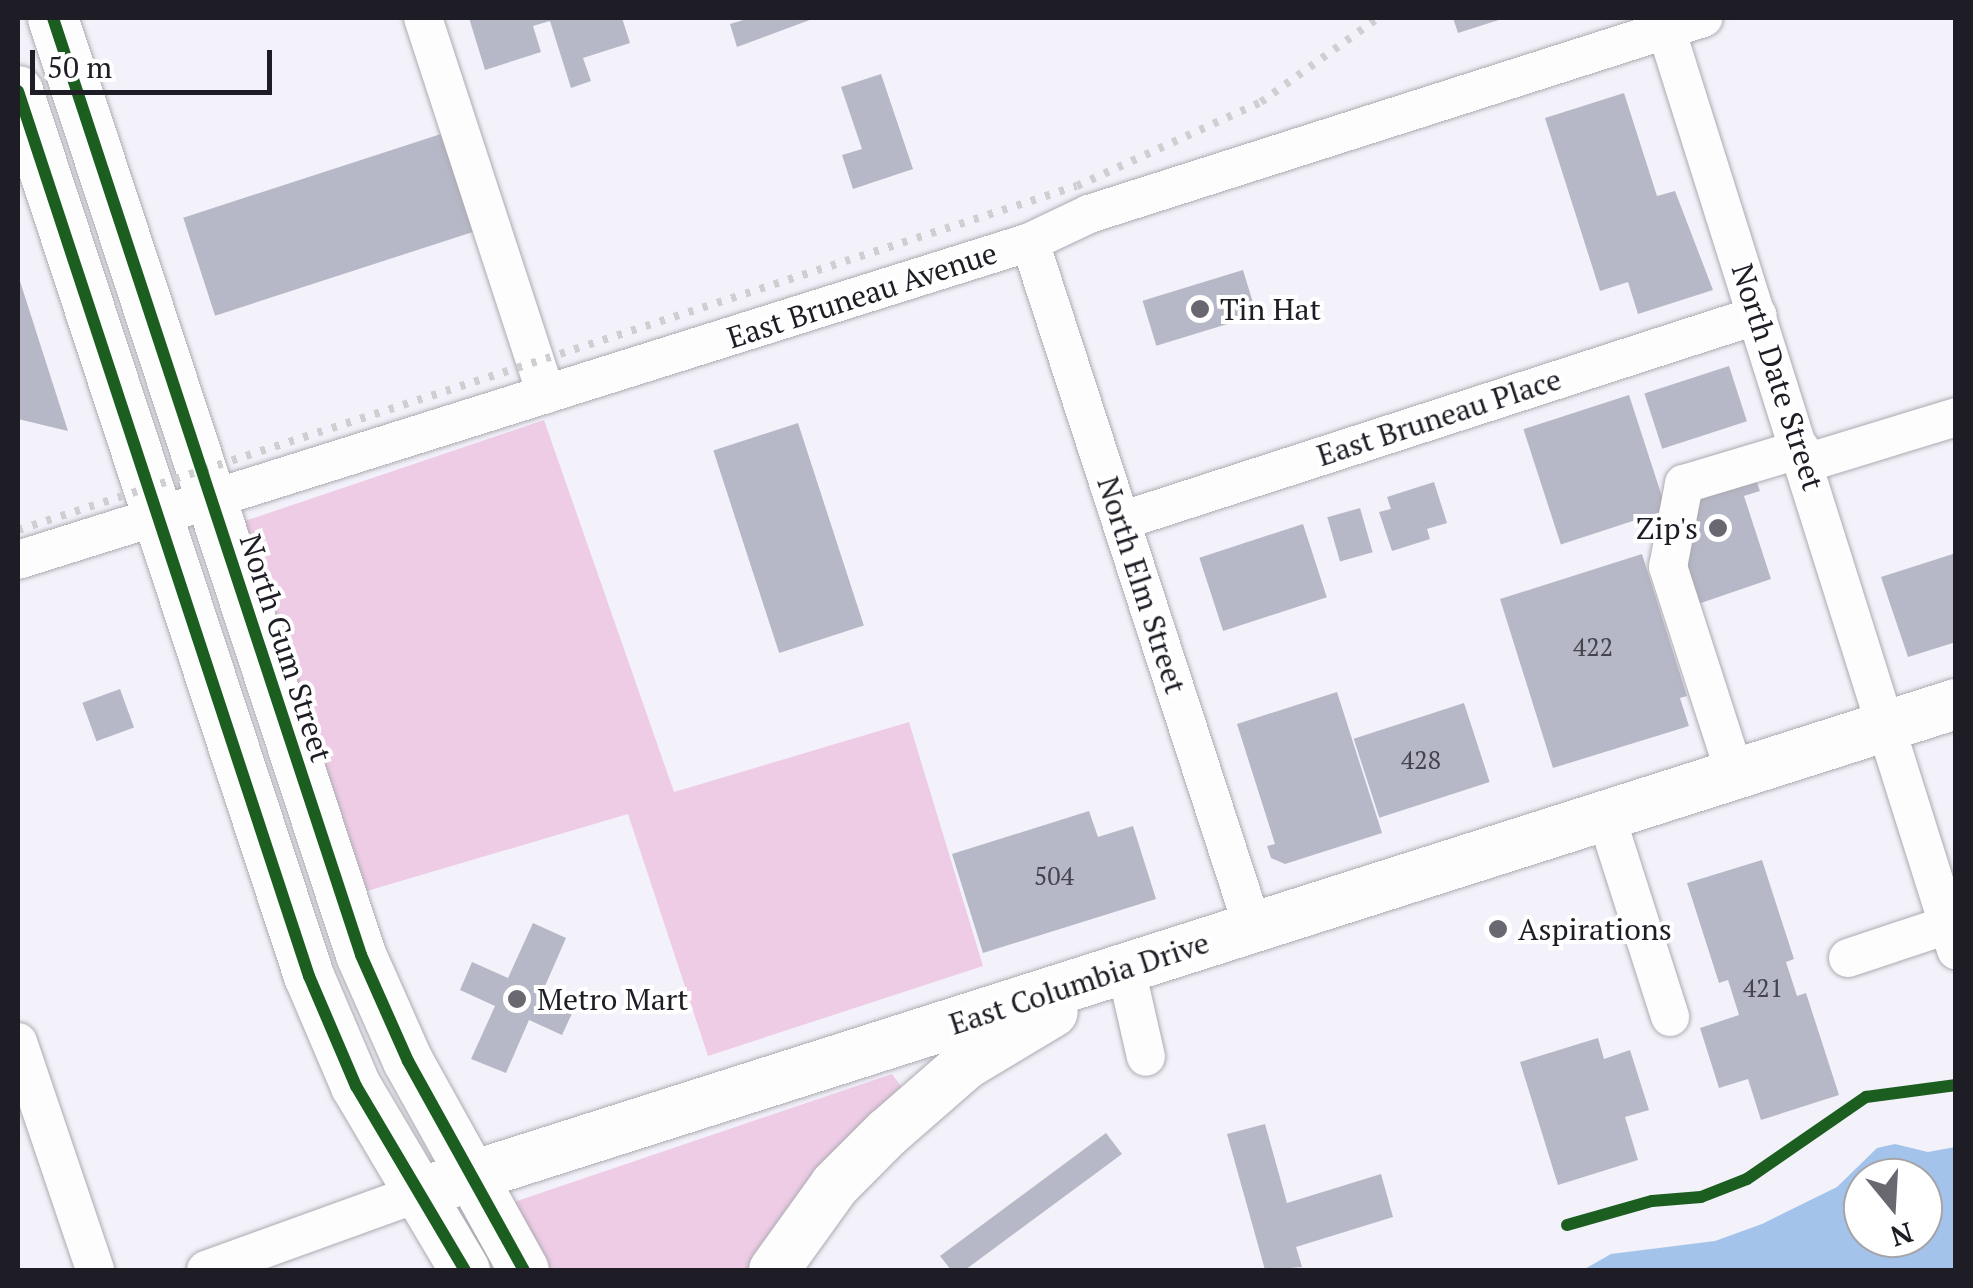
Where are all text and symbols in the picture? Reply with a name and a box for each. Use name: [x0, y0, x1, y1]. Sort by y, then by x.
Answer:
scale bar: [35, 30, 278, 92]
text: 50 m: [47, 47, 112, 87]
street label: East Bruneau Avenue: [722, 234, 1002, 356]
street label: North Date Street: [1724, 259, 1832, 495]
place label: Tin Hat: [1220, 291, 1321, 327]
marker: Tin Hat: [1189, 298, 1211, 320]
street label: East Bruneau Place: [1312, 361, 1566, 473]
street label: North Elm Street: [1090, 472, 1194, 698]
place label: Zip's: [1636, 510, 1698, 546]
marker: Zip's: [1707, 517, 1729, 539]
street label: North Gum Street: [232, 530, 340, 766]
house number: 422: [1573, 632, 1613, 662]
house number: 428: [1401, 745, 1441, 775]
house number: 504: [1034, 861, 1074, 891]
place label: Aspirations: [1518, 911, 1672, 947]
marker: Aspirations: [1487, 918, 1509, 940]
street label: East Columbia Drive: [945, 924, 1213, 1042]
house number: 421: [1743, 973, 1783, 1003]
place label: Metro Mart: [537, 981, 688, 1017]
marker: Metro Mart: [506, 988, 528, 1010]
north arrow: [1843, 1158, 1943, 1258]
text: N: [1886, 1214, 1918, 1256]

